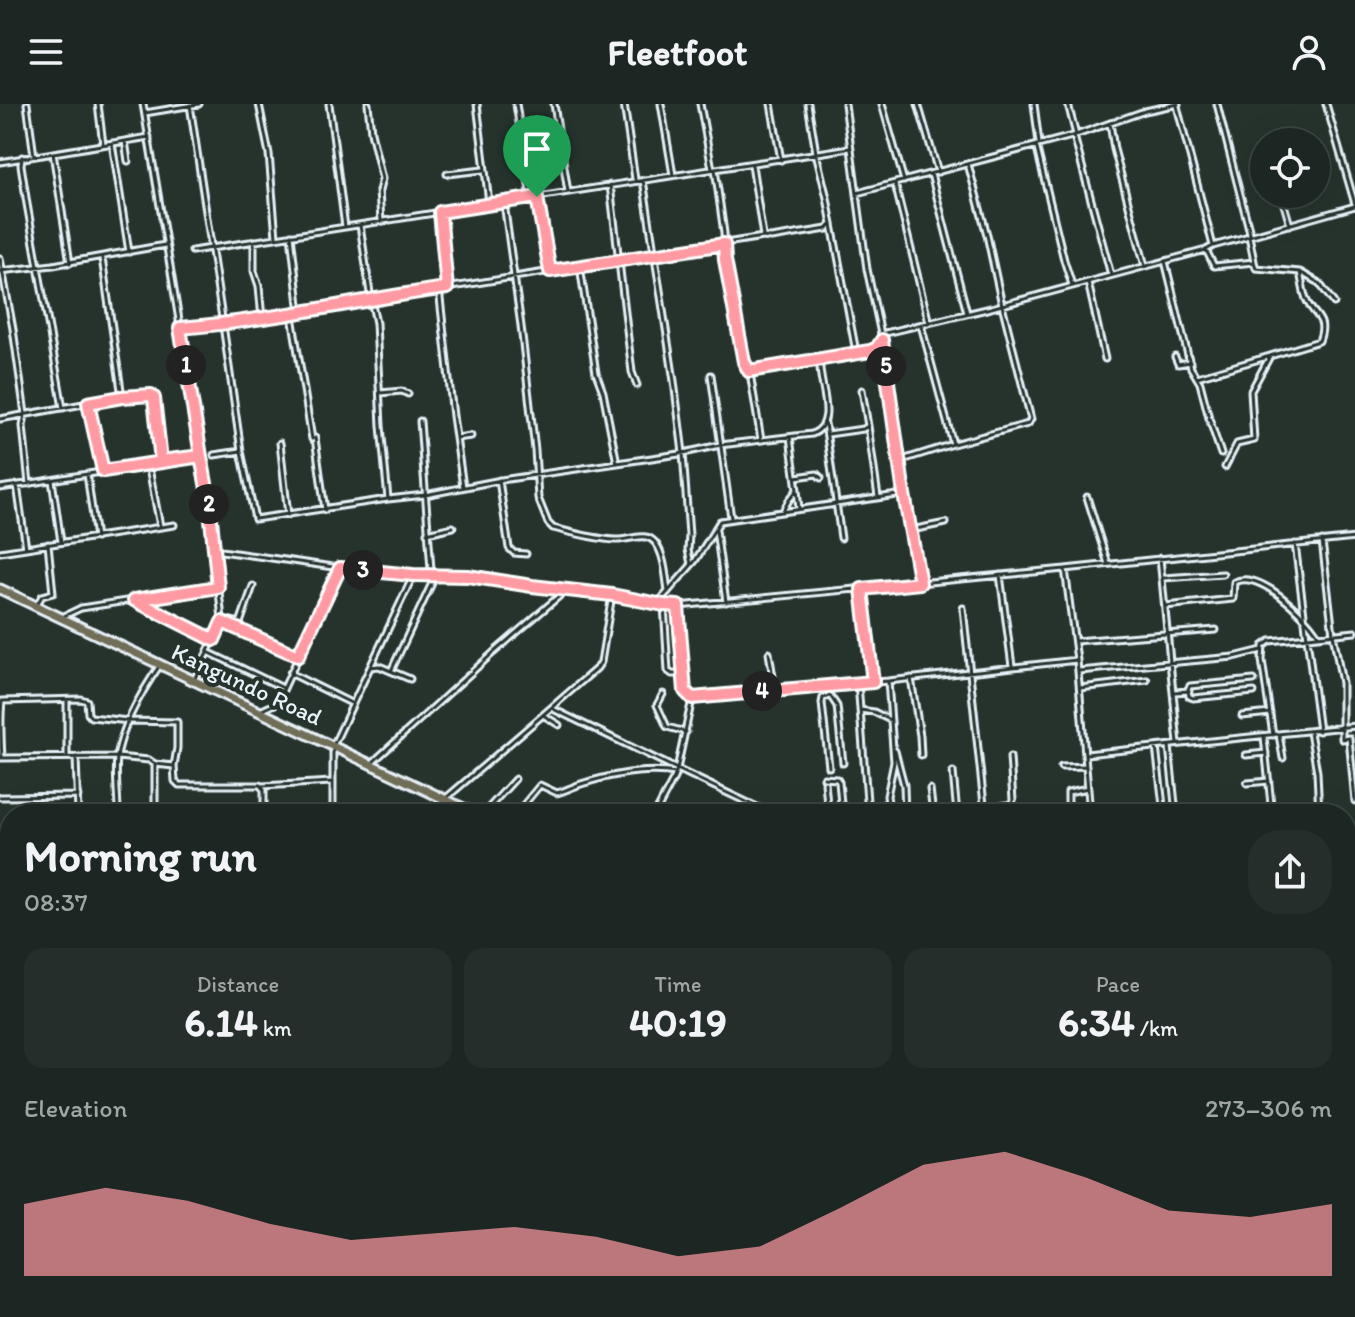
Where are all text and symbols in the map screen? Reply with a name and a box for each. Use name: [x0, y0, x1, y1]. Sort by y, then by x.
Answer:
icon: menu: [24, 30, 68, 74]
icon: person: [1287, 30, 1331, 74]
text: Fleetfoot: [607, 31, 748, 74]
pin: [503, 115, 571, 197]
icon: arrive: [515, 127, 559, 171]
map controls: [1250, 128, 1330, 208]
button: locate: [1250, 128, 1330, 208]
pin: 1: [166, 345, 206, 385]
pin: 5: [866, 346, 906, 386]
text: 1: [181, 351, 191, 378]
text: 5: [880, 352, 892, 379]
pin: 2: [189, 484, 229, 524]
text: 2: [203, 490, 215, 517]
pin: 3: [343, 550, 383, 590]
text: 3: [357, 556, 369, 583]
street label: Kangundo Road: [167, 637, 327, 732]
pin: 4: [742, 671, 782, 711]
text: 4: [755, 677, 769, 704]
text: Morning run: [24, 829, 257, 882]
button: share: [1248, 830, 1332, 914]
text: 08:37: [24, 886, 88, 918]
text: Distance: [197, 971, 279, 998]
text: Time: [655, 971, 701, 998]
text: Pace: [1096, 971, 1140, 998]
text: 6.14: [184, 998, 258, 1046]
text: 40:19: [629, 998, 727, 1046]
text: 6:34: [1058, 998, 1135, 1046]
text: km: [258, 1015, 292, 1042]
text: /km: [1135, 1015, 1178, 1042]
text: Elevation: [24, 1092, 127, 1124]
text: 273–306 m: [1205, 1092, 1332, 1124]

